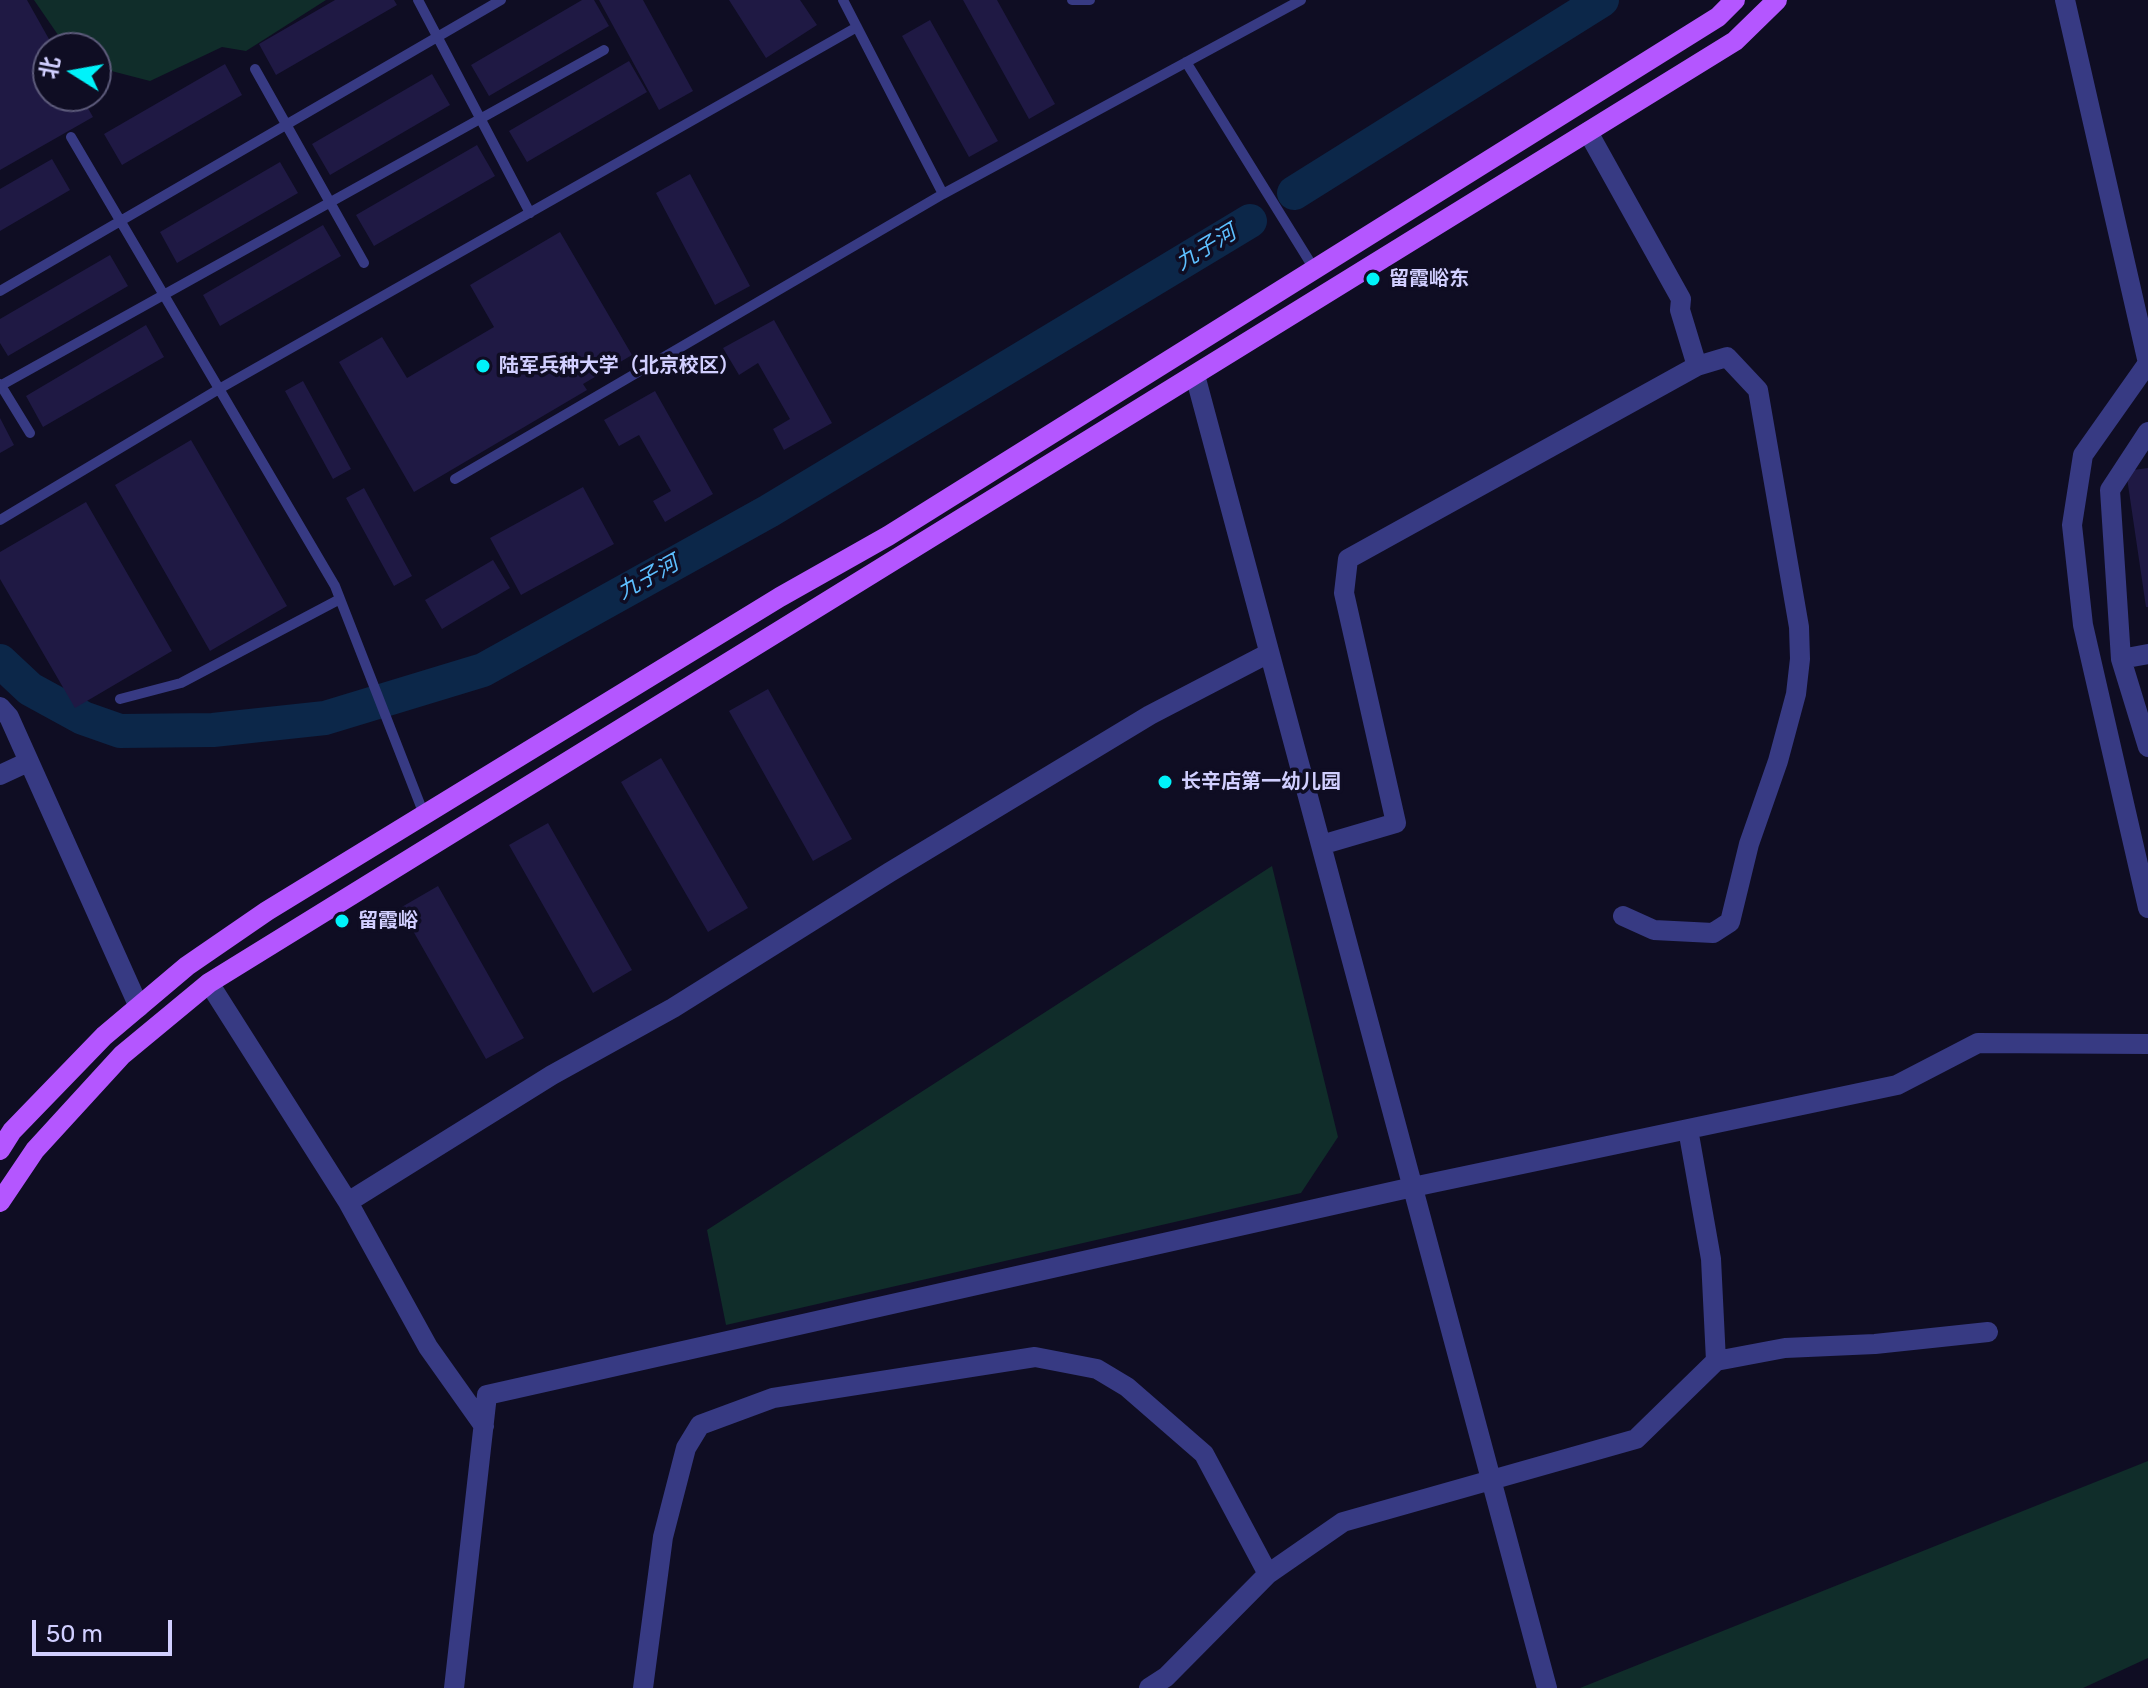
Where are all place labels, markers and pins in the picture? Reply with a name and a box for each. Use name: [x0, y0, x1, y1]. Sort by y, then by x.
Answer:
place label: 留霞峪东: [1389, 267, 1469, 291]
marker: 留霞峪东: [1364, 270, 1382, 288]
place label: 陆军兵种大学（北京校区）: [499, 354, 739, 378]
marker: 陆军兵种大学（北京校区）: [474, 357, 492, 375]
place label: 长辛店第一幼儿园: [1181, 770, 1341, 794]
marker: 长辛店第一幼儿园: [1156, 773, 1174, 791]
place label: 留霞峪: [358, 909, 418, 933]
marker: 留霞峪: [333, 912, 351, 930]

